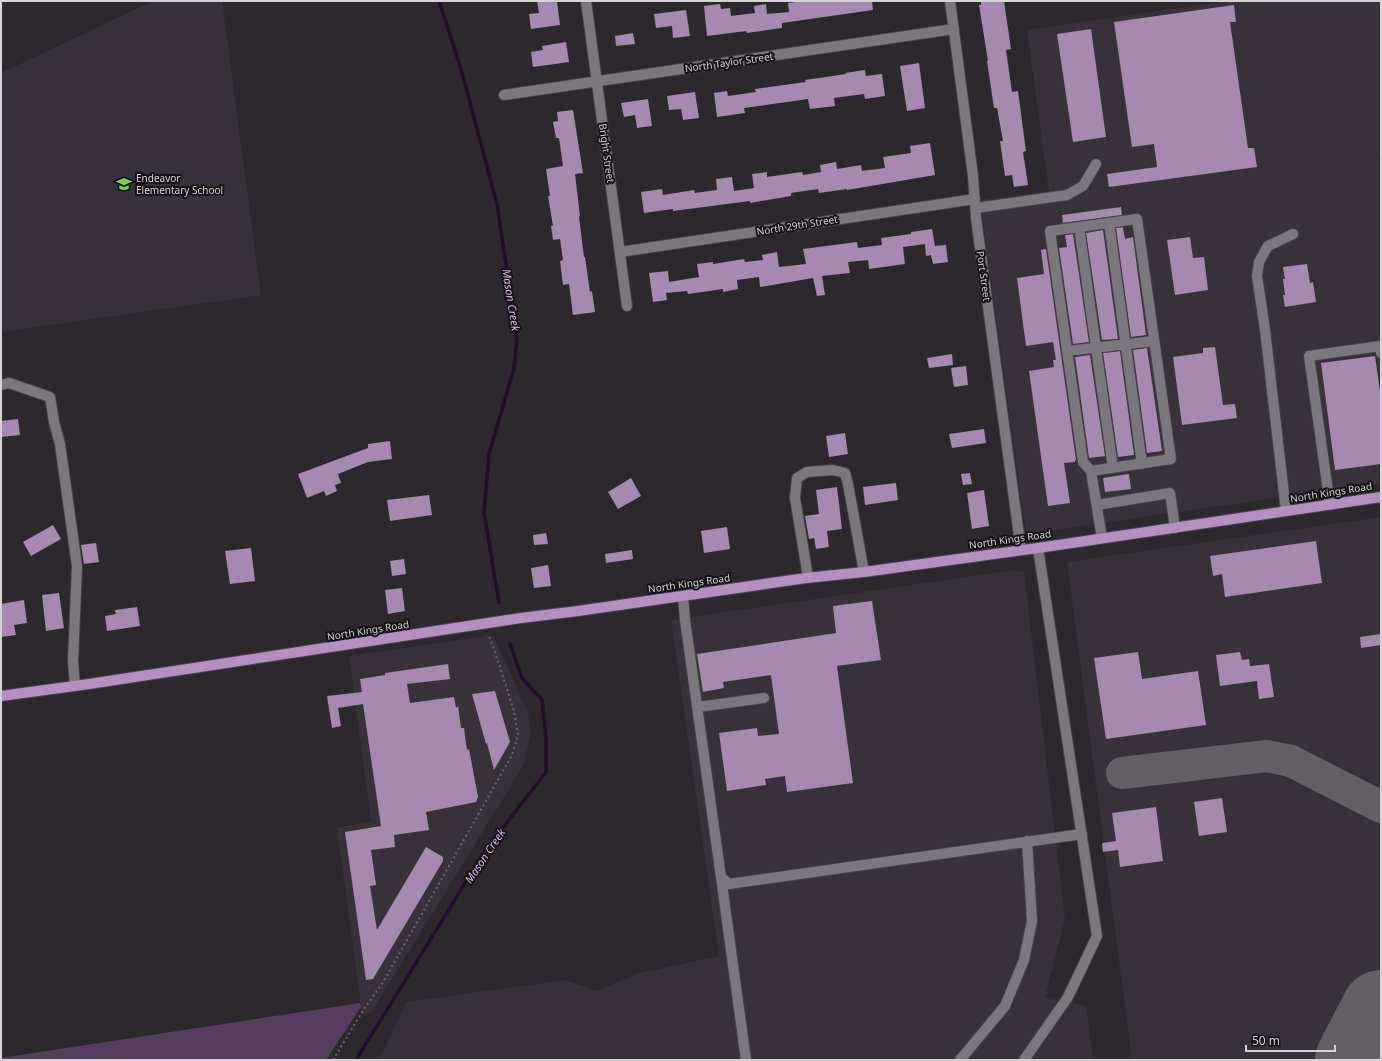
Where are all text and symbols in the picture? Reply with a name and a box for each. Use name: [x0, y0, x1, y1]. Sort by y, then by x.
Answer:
street label: North Taylor Street: [684, 49, 774, 75]
street label: Bright Street: [596, 122, 618, 184]
place label: Endeavor Elementary School: [136, 171, 223, 197]
school or university icon: Endeavor Elementary School: [115, 175, 133, 193]
street label: North 29th Street: [755, 212, 839, 238]
street label: Port Street: [974, 250, 994, 302]
water label: Mason Creek: [499, 268, 524, 333]
street label: North Kings Road: [1289, 479, 1373, 505]
street label: North Kings Road: [968, 526, 1052, 552]
street label: North Kings Road: [647, 570, 731, 596]
street label: North Kings Road: [326, 617, 410, 643]
water label: Mason Creek: [461, 825, 509, 886]
scale bar: [1246, 1027, 1335, 1053]
text: 50 m: [1252, 1032, 1280, 1049]

